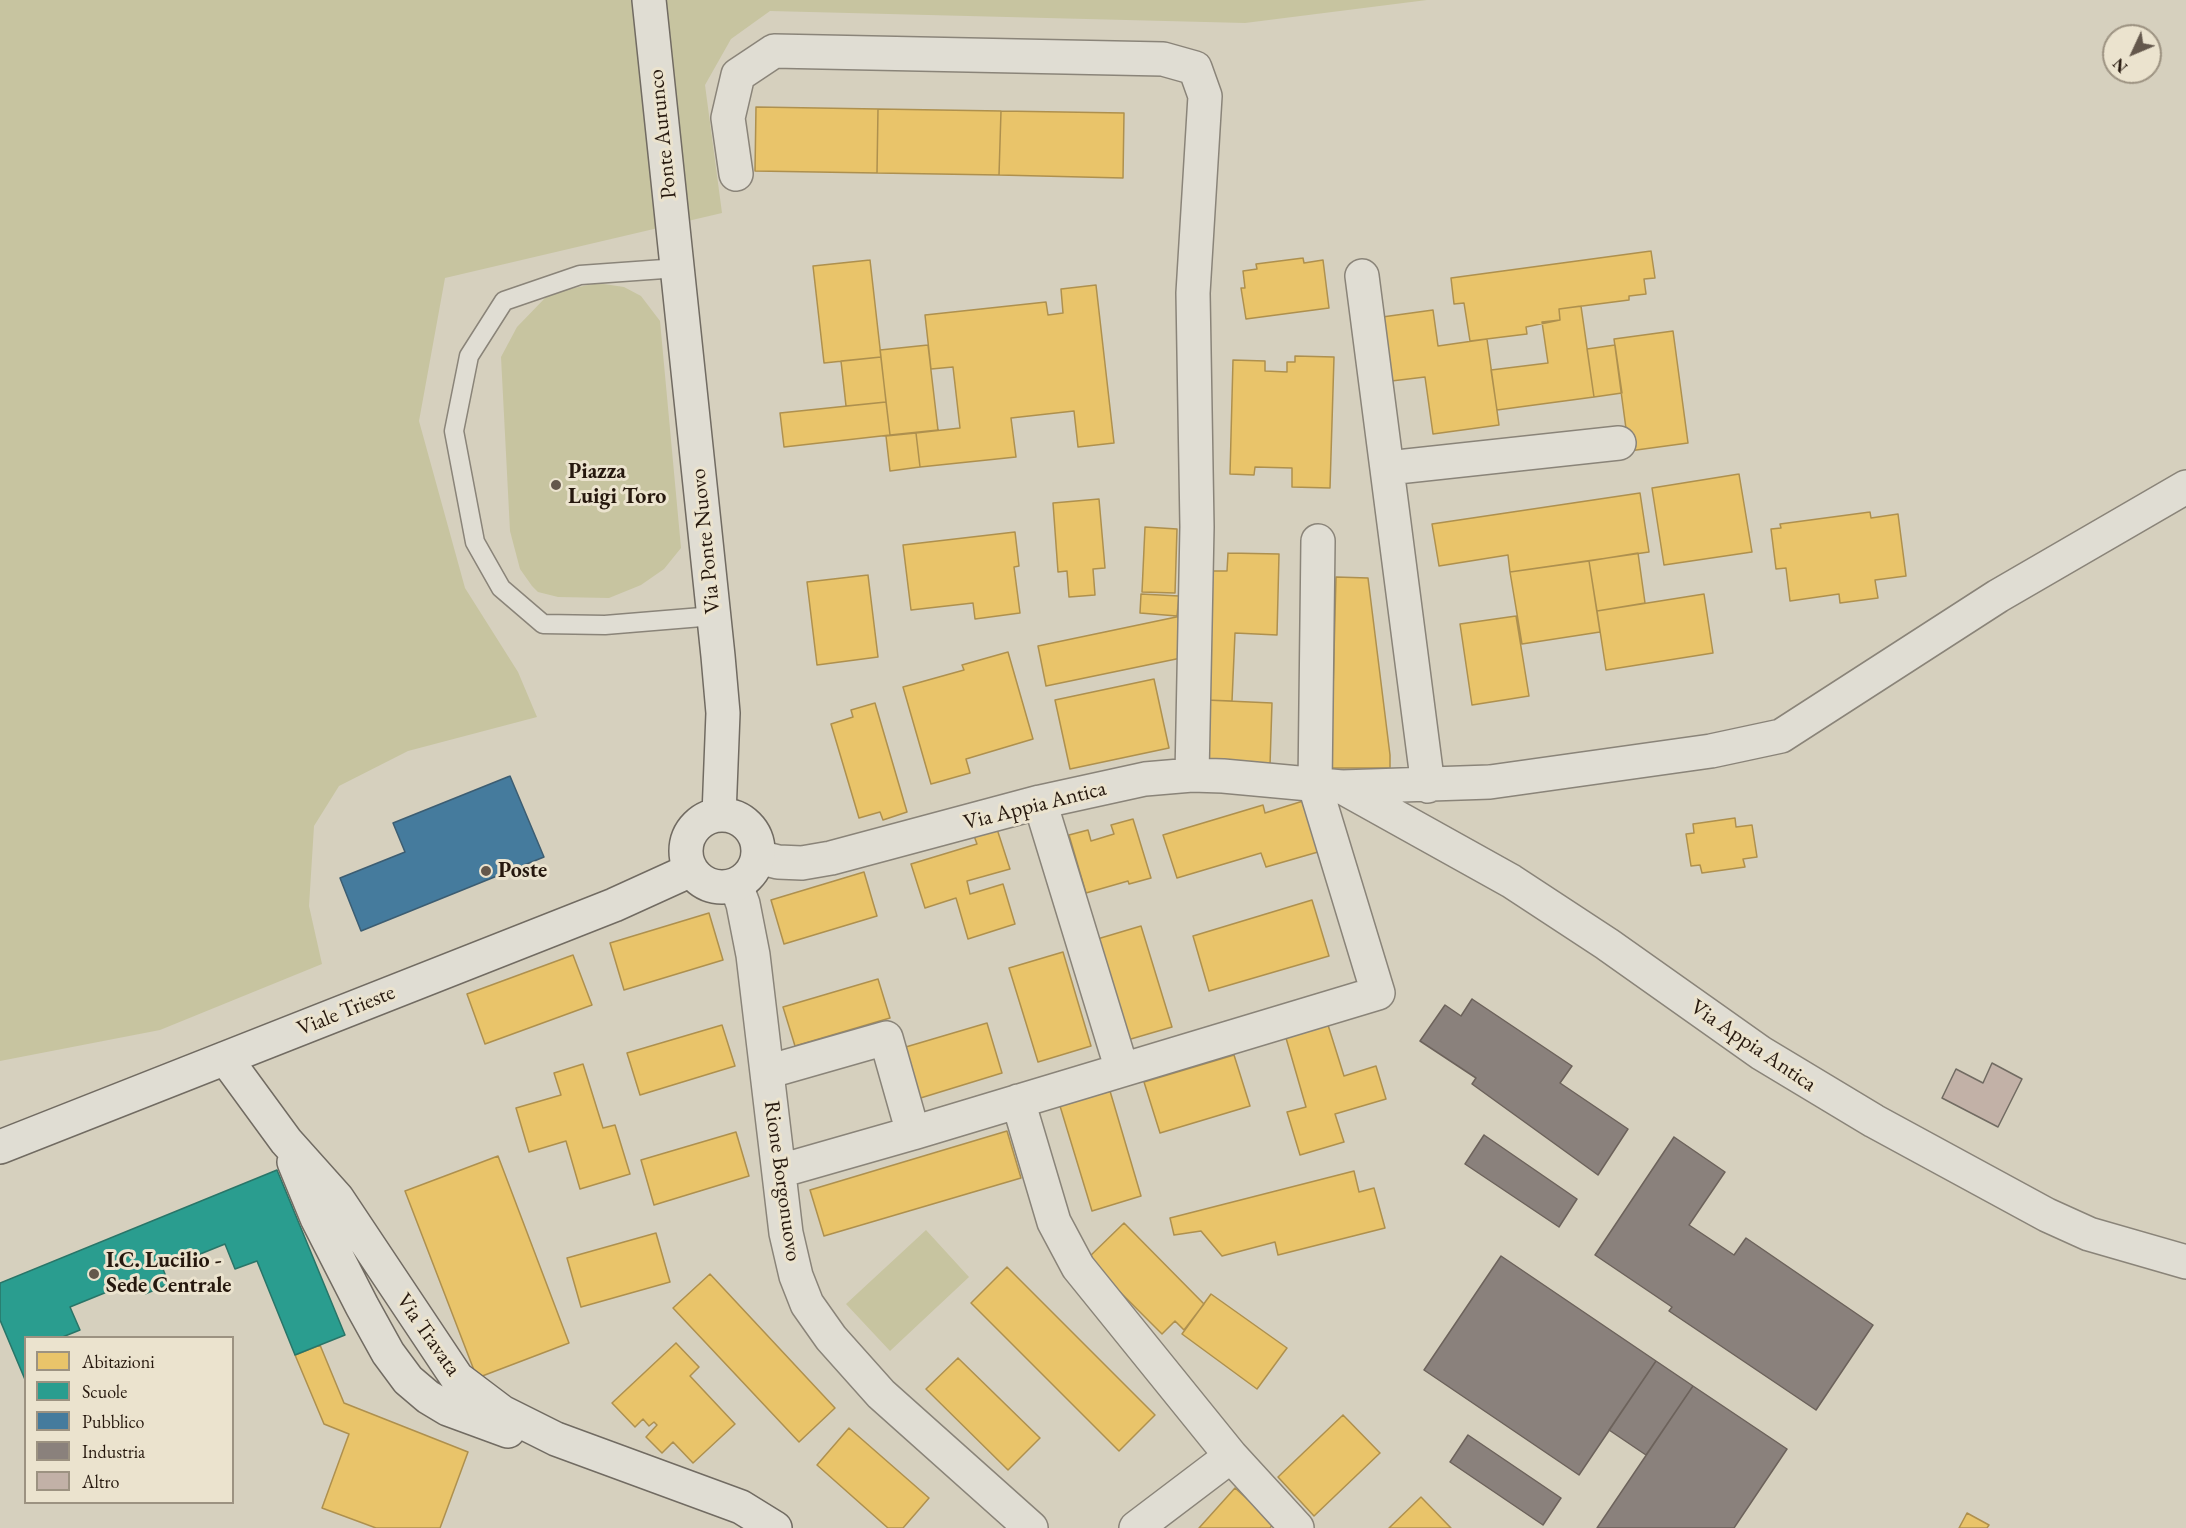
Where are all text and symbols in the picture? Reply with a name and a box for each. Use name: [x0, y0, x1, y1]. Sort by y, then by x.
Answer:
north arrow: [2102, 24, 2162, 84]
text: N: [2108, 54, 2132, 77]
street label: Ponte Aurunco: [643, 68, 683, 200]
place label: Piazza Luigi Toro: [568, 459, 666, 511]
street label: Via Ponte Nuovo: [685, 467, 727, 615]
marker: Piazza Luigi Toro: [549, 478, 563, 492]
street label: Via Appia Antica: [961, 776, 1109, 836]
place label: Poste: [498, 858, 547, 884]
marker: Poste: [479, 864, 493, 878]
street label: Viale Trieste: [293, 979, 399, 1043]
street label: Via Appia Antica: [1685, 994, 1821, 1098]
street label: Rione Borgonuovo: [758, 1099, 806, 1263]
place label: I.C. Lucilio - Sede Centrale: [106, 1248, 231, 1300]
marker: I.C. Lucilio - Sede Centrale: [87, 1267, 101, 1281]
street label: Via Travata: [390, 1289, 466, 1381]
legend: [24, 1336, 234, 1504]
text: Abitazioni: [82, 1350, 155, 1373]
text: Scuole: [82, 1380, 127, 1403]
text: Pubblico: [82, 1410, 144, 1433]
text: Industria: [82, 1440, 145, 1463]
text: Altro: [82, 1470, 119, 1493]

